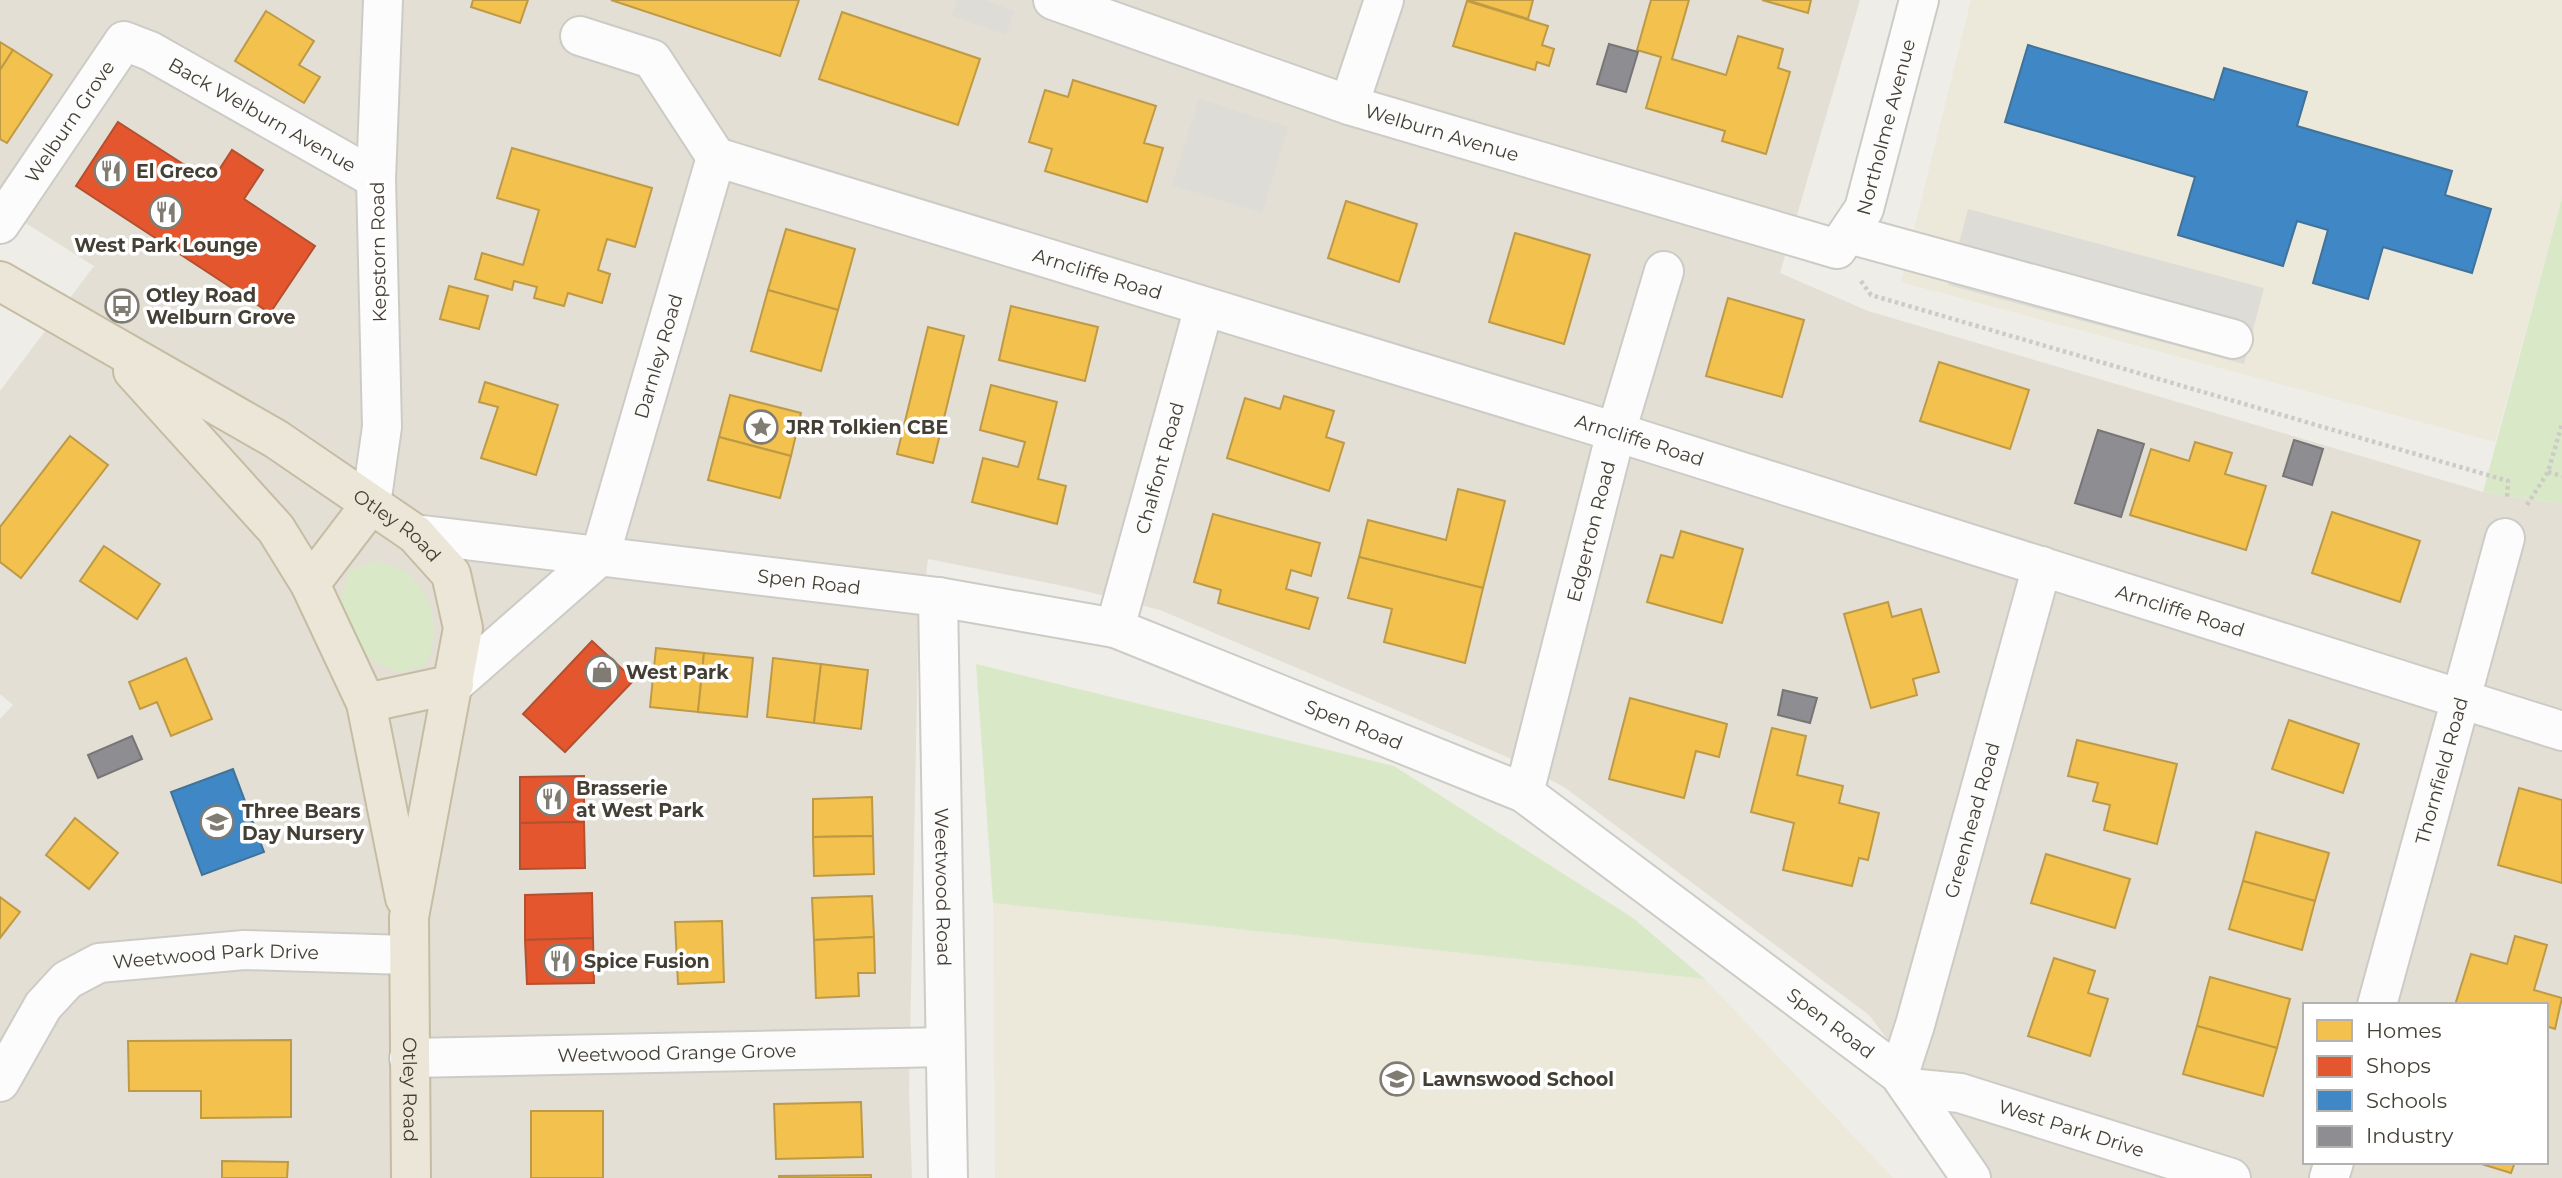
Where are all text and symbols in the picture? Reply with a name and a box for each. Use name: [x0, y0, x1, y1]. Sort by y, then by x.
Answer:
street label: Northolme Avenue: [1852, 36, 1920, 218]
street label: Back Welburn Avenue: [164, 53, 360, 177]
street label: Welburn Grove: [20, 56, 120, 187]
street label: Welburn Avenue: [1362, 99, 1522, 167]
restaurant icon: El Greco: [92, 152, 130, 190]
place label: El Greco: [136, 160, 218, 183]
street label: Kepstorn Road: [366, 181, 391, 323]
restaurant icon: West Park Lounge: [147, 193, 185, 231]
place label: West Park Lounge: [74, 234, 258, 257]
street label: Arncliffe Road: [1030, 244, 1165, 305]
place label: Otley Road Welburn Grove: [146, 284, 295, 329]
bus stop icon: Otley Road Welburn Grove: [103, 287, 141, 325]
street label: Darnley Road: [630, 291, 688, 421]
street label: Chalfont Road: [1131, 399, 1189, 537]
place icon: JRR Tolkien CBE: [742, 408, 780, 446]
street label: Arncliffe Road: [1572, 409, 1707, 471]
place label: JRR Tolkien CBE: [785, 416, 948, 439]
street label: Edgerton Road: [1562, 459, 1620, 604]
street label: Otley Road: [349, 484, 445, 567]
street label: Spen Road: [756, 564, 862, 600]
street label: Arncliffe Road: [2113, 580, 2247, 642]
shop icon: West Park: [583, 653, 621, 691]
place label: West Park: [626, 661, 729, 684]
street label: Spen Road: [1301, 695, 1406, 755]
street label: Thornfield Road: [2411, 695, 2473, 847]
street label: Greenhead Road: [1940, 740, 2005, 901]
place label: Brasserie at West Park: [576, 777, 705, 822]
restaurant icon: Brasserie at West Park: [533, 780, 571, 818]
place label: Three Bears Day Nursery: [242, 800, 365, 845]
school or university icon: Three Bears Day Nursery: [198, 803, 236, 841]
street label: Weetwood Road: [930, 808, 955, 966]
street label: Weetwood Park Drive: [112, 939, 319, 974]
restaurant icon: Spice Fusion: [541, 942, 579, 980]
place label: Spice Fusion: [584, 950, 710, 973]
street label: Spen Road: [1782, 983, 1879, 1064]
legend: [2303, 1003, 2548, 1164]
text: Homes: [2366, 1018, 2441, 1043]
street label: Otley Road: [398, 1037, 422, 1142]
street label: Weetwood Grange Grove: [557, 1039, 797, 1067]
text: Shops: [2366, 1053, 2431, 1078]
school or university icon: Lawnswood School: [1378, 1060, 1416, 1098]
place label: Lawnswood School: [1422, 1068, 1614, 1091]
text: Schools: [2366, 1088, 2447, 1113]
street label: West Park Drive: [1995, 1095, 2147, 1162]
text: Industry: [2366, 1123, 2454, 1148]

